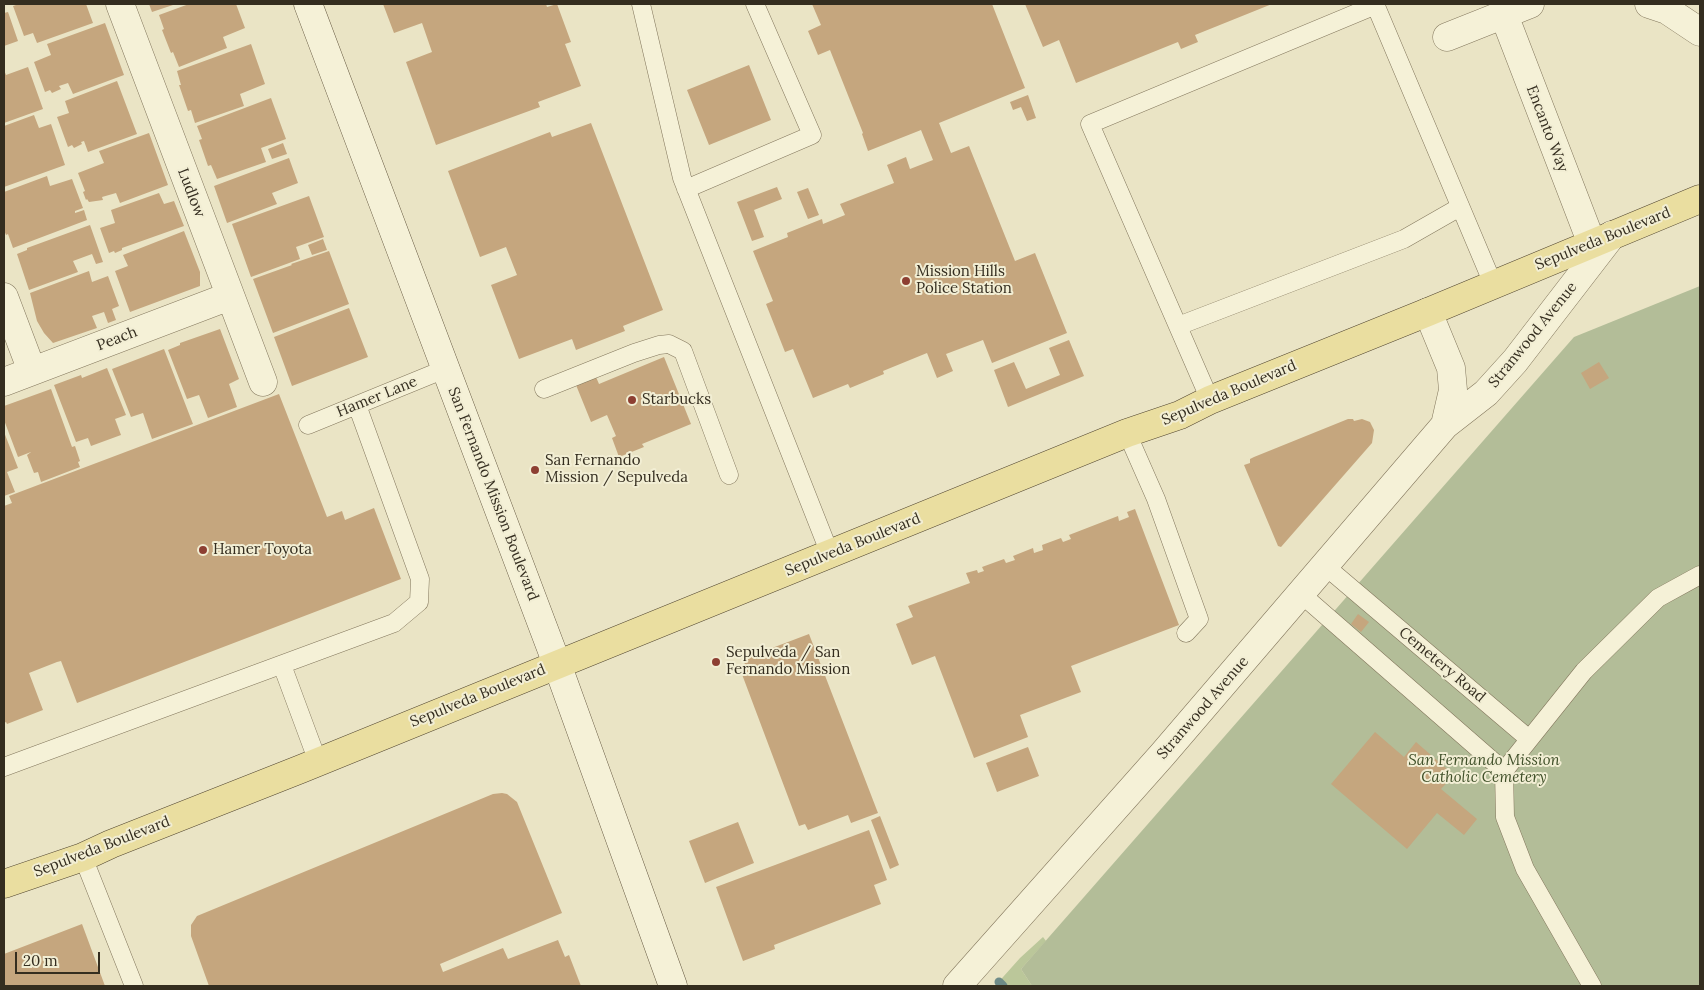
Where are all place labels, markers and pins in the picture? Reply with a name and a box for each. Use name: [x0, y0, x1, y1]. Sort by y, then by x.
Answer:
place label: Mission Hills Police Station: [916, 263, 1012, 298]
marker: Mission Hills Police Station: [900, 275, 912, 287]
place label: Starbucks: [642, 391, 711, 409]
marker: Starbucks: [626, 394, 638, 406]
place label: San Fernando Mission / Sepulveda: [545, 452, 688, 487]
marker: San Fernando Mission / Sepulveda: [529, 464, 541, 476]
place label: Hamer Toyota: [213, 541, 312, 559]
marker: Hamer Toyota: [197, 544, 209, 556]
place label: Sepulveda / San Fernando Mission: [726, 644, 850, 679]
marker: Sepulveda / San Fernando Mission: [710, 656, 722, 668]

